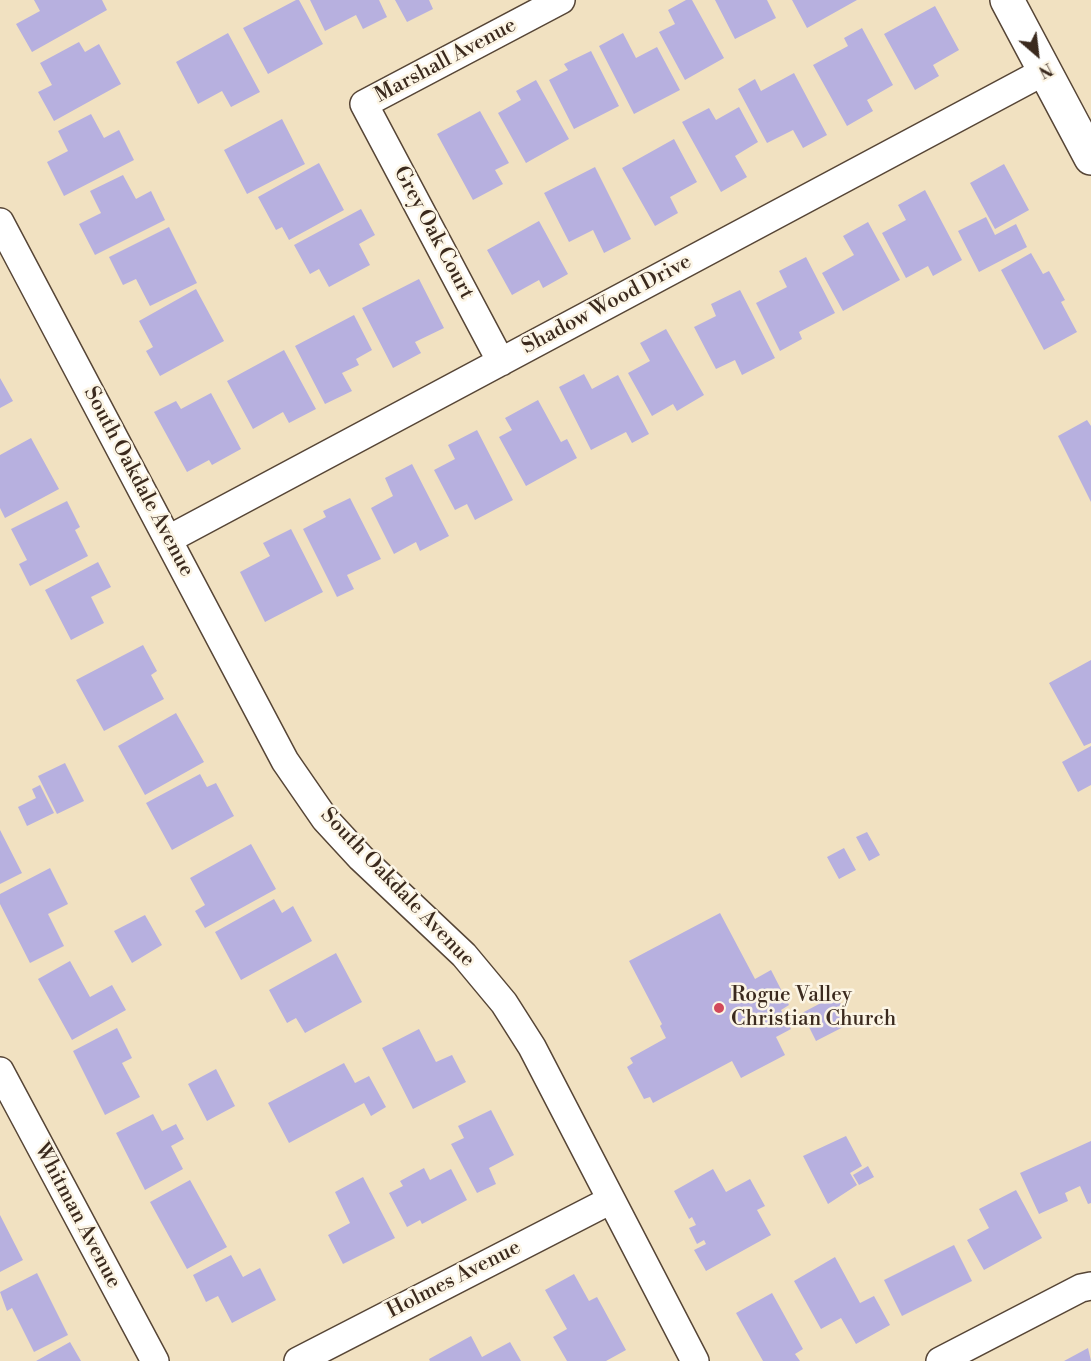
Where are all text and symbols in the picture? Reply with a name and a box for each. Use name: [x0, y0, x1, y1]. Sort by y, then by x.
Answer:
street label: Marshall Avenue: [371, 13, 521, 109]
north arrow: [1007, 24, 1067, 84]
text: N: [1035, 58, 1056, 82]
street label: Grey Oak Court: [387, 162, 479, 304]
street label: Shadow Wood Drive: [518, 250, 696, 360]
street label: South Oakdale Avenue: [77, 383, 199, 581]
street label: South Oakdale Avenue: [315, 803, 479, 973]
place label: Rogue Valley Christian Church: [731, 983, 896, 1033]
marker: Rogue Valley Christian Church: [712, 1001, 726, 1015]
street label: Whitman Avenue: [28, 1139, 126, 1293]
street label: Holmes Avenue: [383, 1236, 525, 1324]

